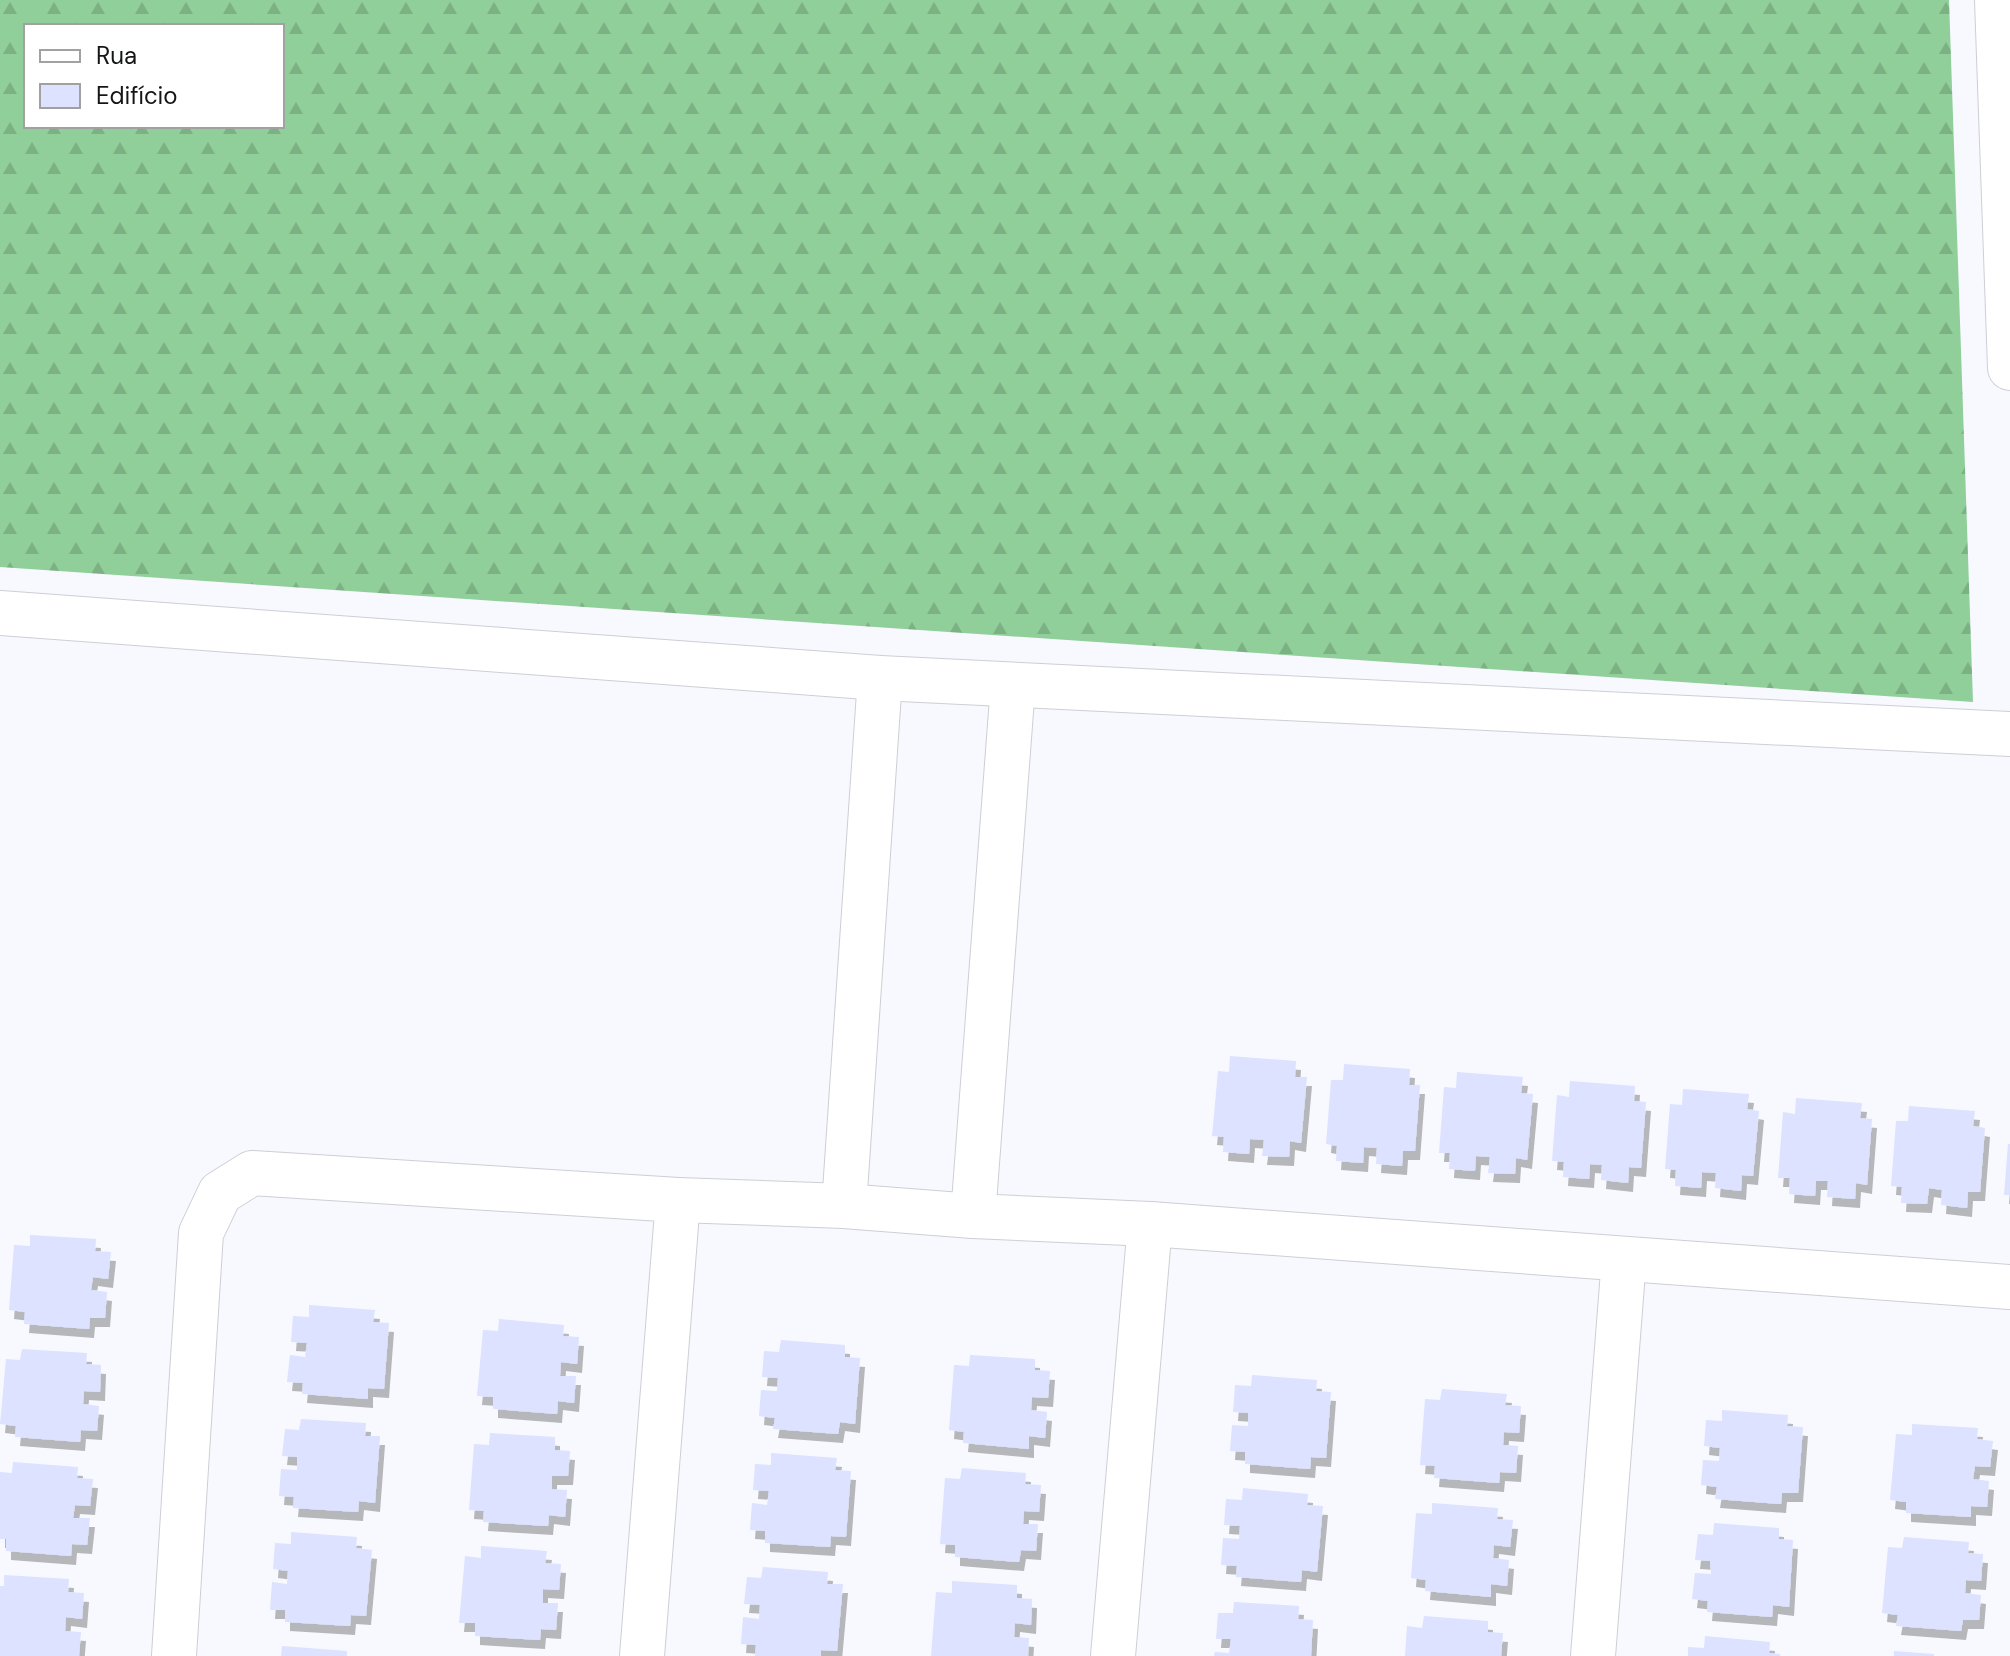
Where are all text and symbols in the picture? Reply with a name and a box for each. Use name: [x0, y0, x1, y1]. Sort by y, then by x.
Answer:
legend: [24, 24, 284, 128]
text: Rua: [96, 40, 137, 71]
text: Edifício: [96, 80, 178, 111]

